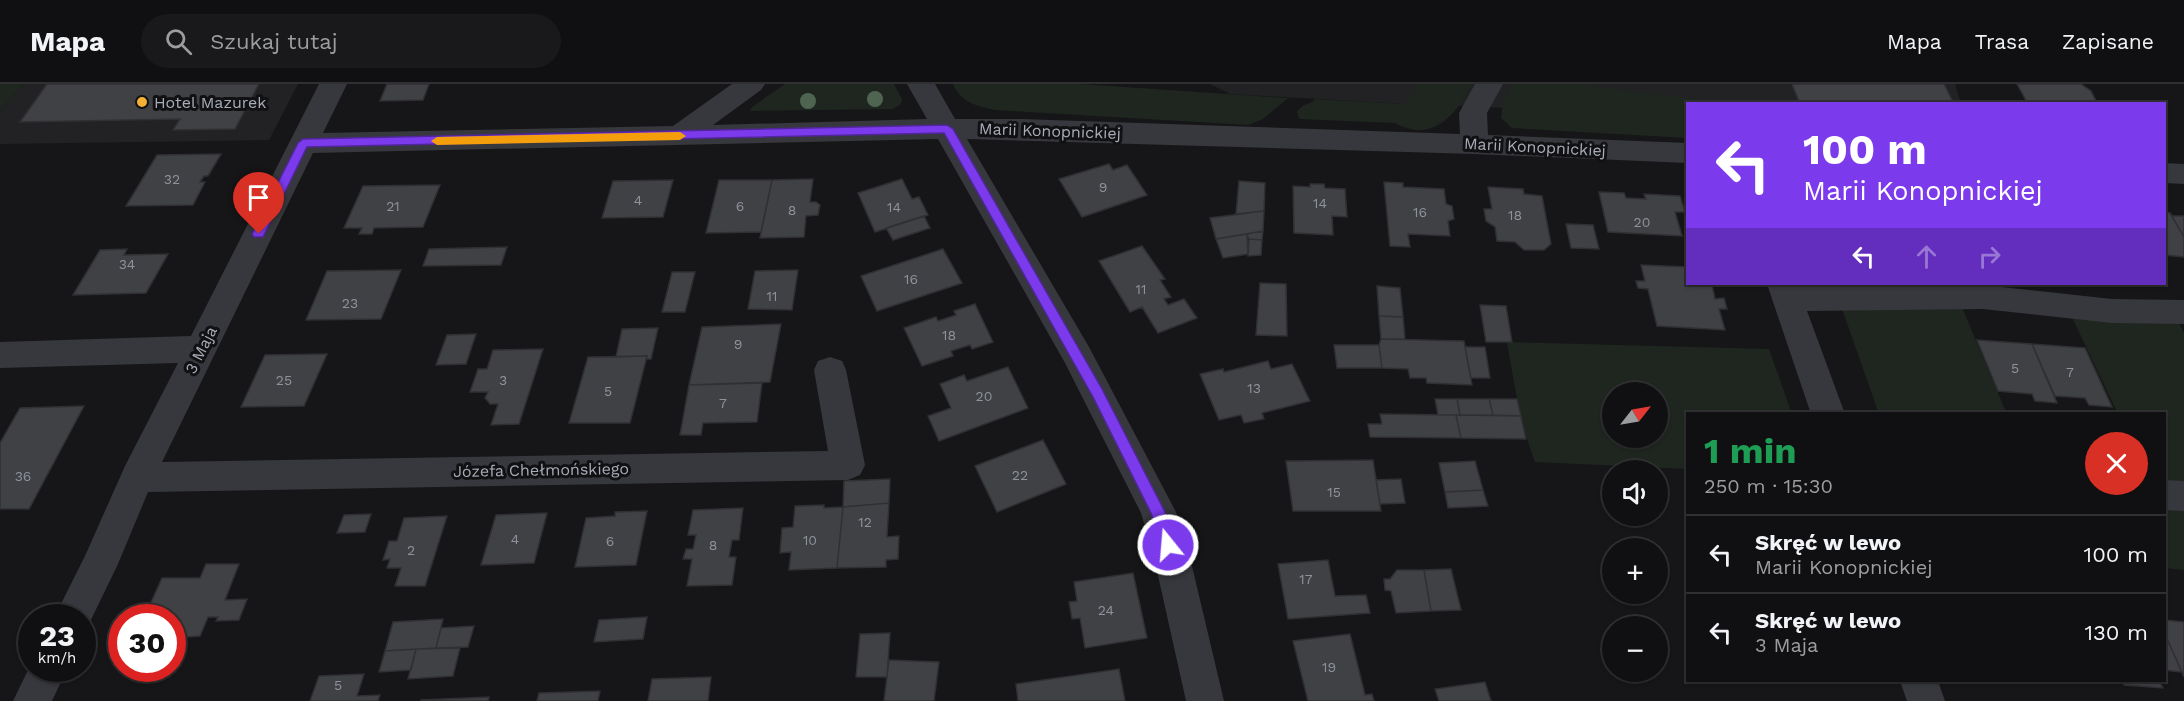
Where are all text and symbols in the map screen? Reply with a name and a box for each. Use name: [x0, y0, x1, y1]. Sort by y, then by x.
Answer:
search box: [141, 14, 561, 68]
text: Mapa: [30, 25, 105, 58]
icon: search: [162, 25, 195, 58]
text: Szukaj tutaj: [210, 29, 338, 54]
text: Mapa: [1887, 29, 1942, 54]
text: Trasa: [1975, 29, 2029, 54]
text: Zapisane: [2062, 29, 2154, 54]
place label: Hotel Mazurek: [154, 93, 266, 112]
marker: Hotel Mazurek: [135, 95, 149, 109]
street label: Marii Konopnickiej: [979, 119, 1121, 143]
text: 100 m: [1803, 125, 1927, 174]
icon: left: [1704, 126, 1782, 204]
street label: Marii Konopnickiej: [1464, 134, 1606, 160]
house number: 32: [164, 171, 180, 187]
pin: [233, 172, 284, 234]
text: Marii Konopnickiej: [1803, 175, 2043, 207]
house number: 9: [1099, 179, 1107, 195]
icon: arrive: [242, 181, 275, 214]
house number: 4: [634, 192, 642, 208]
house number: 14: [1313, 195, 1327, 211]
house number: 21: [386, 198, 400, 214]
house number: 6: [736, 198, 744, 214]
house number: 14: [887, 199, 901, 215]
house number: 8: [788, 202, 796, 218]
house number: 16: [1413, 204, 1427, 220]
house number: 18: [1508, 207, 1522, 223]
house number: 20: [1634, 214, 1650, 230]
icon: left: [1847, 240, 1880, 273]
icon: ahead: [1910, 240, 1943, 273]
icon: right: [1973, 240, 2006, 273]
house number: 34: [119, 256, 135, 272]
house number: 16: [904, 271, 918, 287]
house number: 11: [1136, 281, 1146, 297]
house number: 11: [767, 288, 777, 304]
house number: 23: [342, 295, 358, 311]
street label: 3 Maja: [181, 323, 221, 377]
house number: 18: [942, 327, 956, 343]
house number: 9: [734, 336, 742, 352]
house number: 5: [2011, 360, 2019, 376]
house number: 7: [2066, 364, 2074, 380]
house number: 25: [276, 372, 292, 388]
house number: 3: [499, 372, 507, 388]
house number: 13: [1247, 380, 1261, 396]
north arrow: [1602, 382, 1668, 448]
map controls: [1602, 382, 1668, 682]
house number: 5: [604, 383, 612, 399]
house number: 20: [976, 388, 992, 404]
house number: 7: [719, 395, 727, 411]
text: 1 min: [1704, 430, 1796, 472]
button: close: [2085, 432, 2148, 495]
street label: Józefa Chełmońskiego: [453, 459, 629, 481]
button: sound: [1602, 460, 1668, 526]
house number: 22: [1012, 467, 1028, 483]
house number: 36: [15, 468, 31, 484]
text: 250 m · 15:30: [1704, 474, 1833, 498]
house number: 15: [1327, 484, 1341, 500]
position arrow: [1136, 513, 1200, 577]
house number: 12: [858, 514, 872, 530]
text: Skręć w lewo: [1755, 530, 1901, 555]
house number: 4: [511, 531, 519, 547]
house number: 10: [803, 532, 817, 548]
house number: 6: [606, 533, 614, 549]
house number: 8: [709, 537, 717, 553]
button: +: [1602, 538, 1668, 604]
icon: left: [1704, 538, 1737, 571]
house number: 2: [407, 542, 415, 558]
text: 100 m: [2084, 542, 2148, 567]
text: Marii Konopnickiej: [1755, 555, 1933, 579]
house number: 17: [1299, 571, 1313, 587]
house number: 24: [1098, 602, 1114, 618]
speed limit sign: 30: [108, 604, 186, 682]
text: Skręć w lewo: [1755, 608, 1901, 633]
button: −: [1602, 616, 1668, 682]
icon: left: [1704, 616, 1737, 649]
text: 23: [39, 618, 75, 653]
text: 130 m: [2084, 620, 2148, 645]
text: 3 Maja: [1755, 633, 1818, 657]
text: km/h: [38, 649, 76, 667]
house number: 19: [1322, 659, 1336, 675]
house number: 5: [334, 677, 342, 693]

